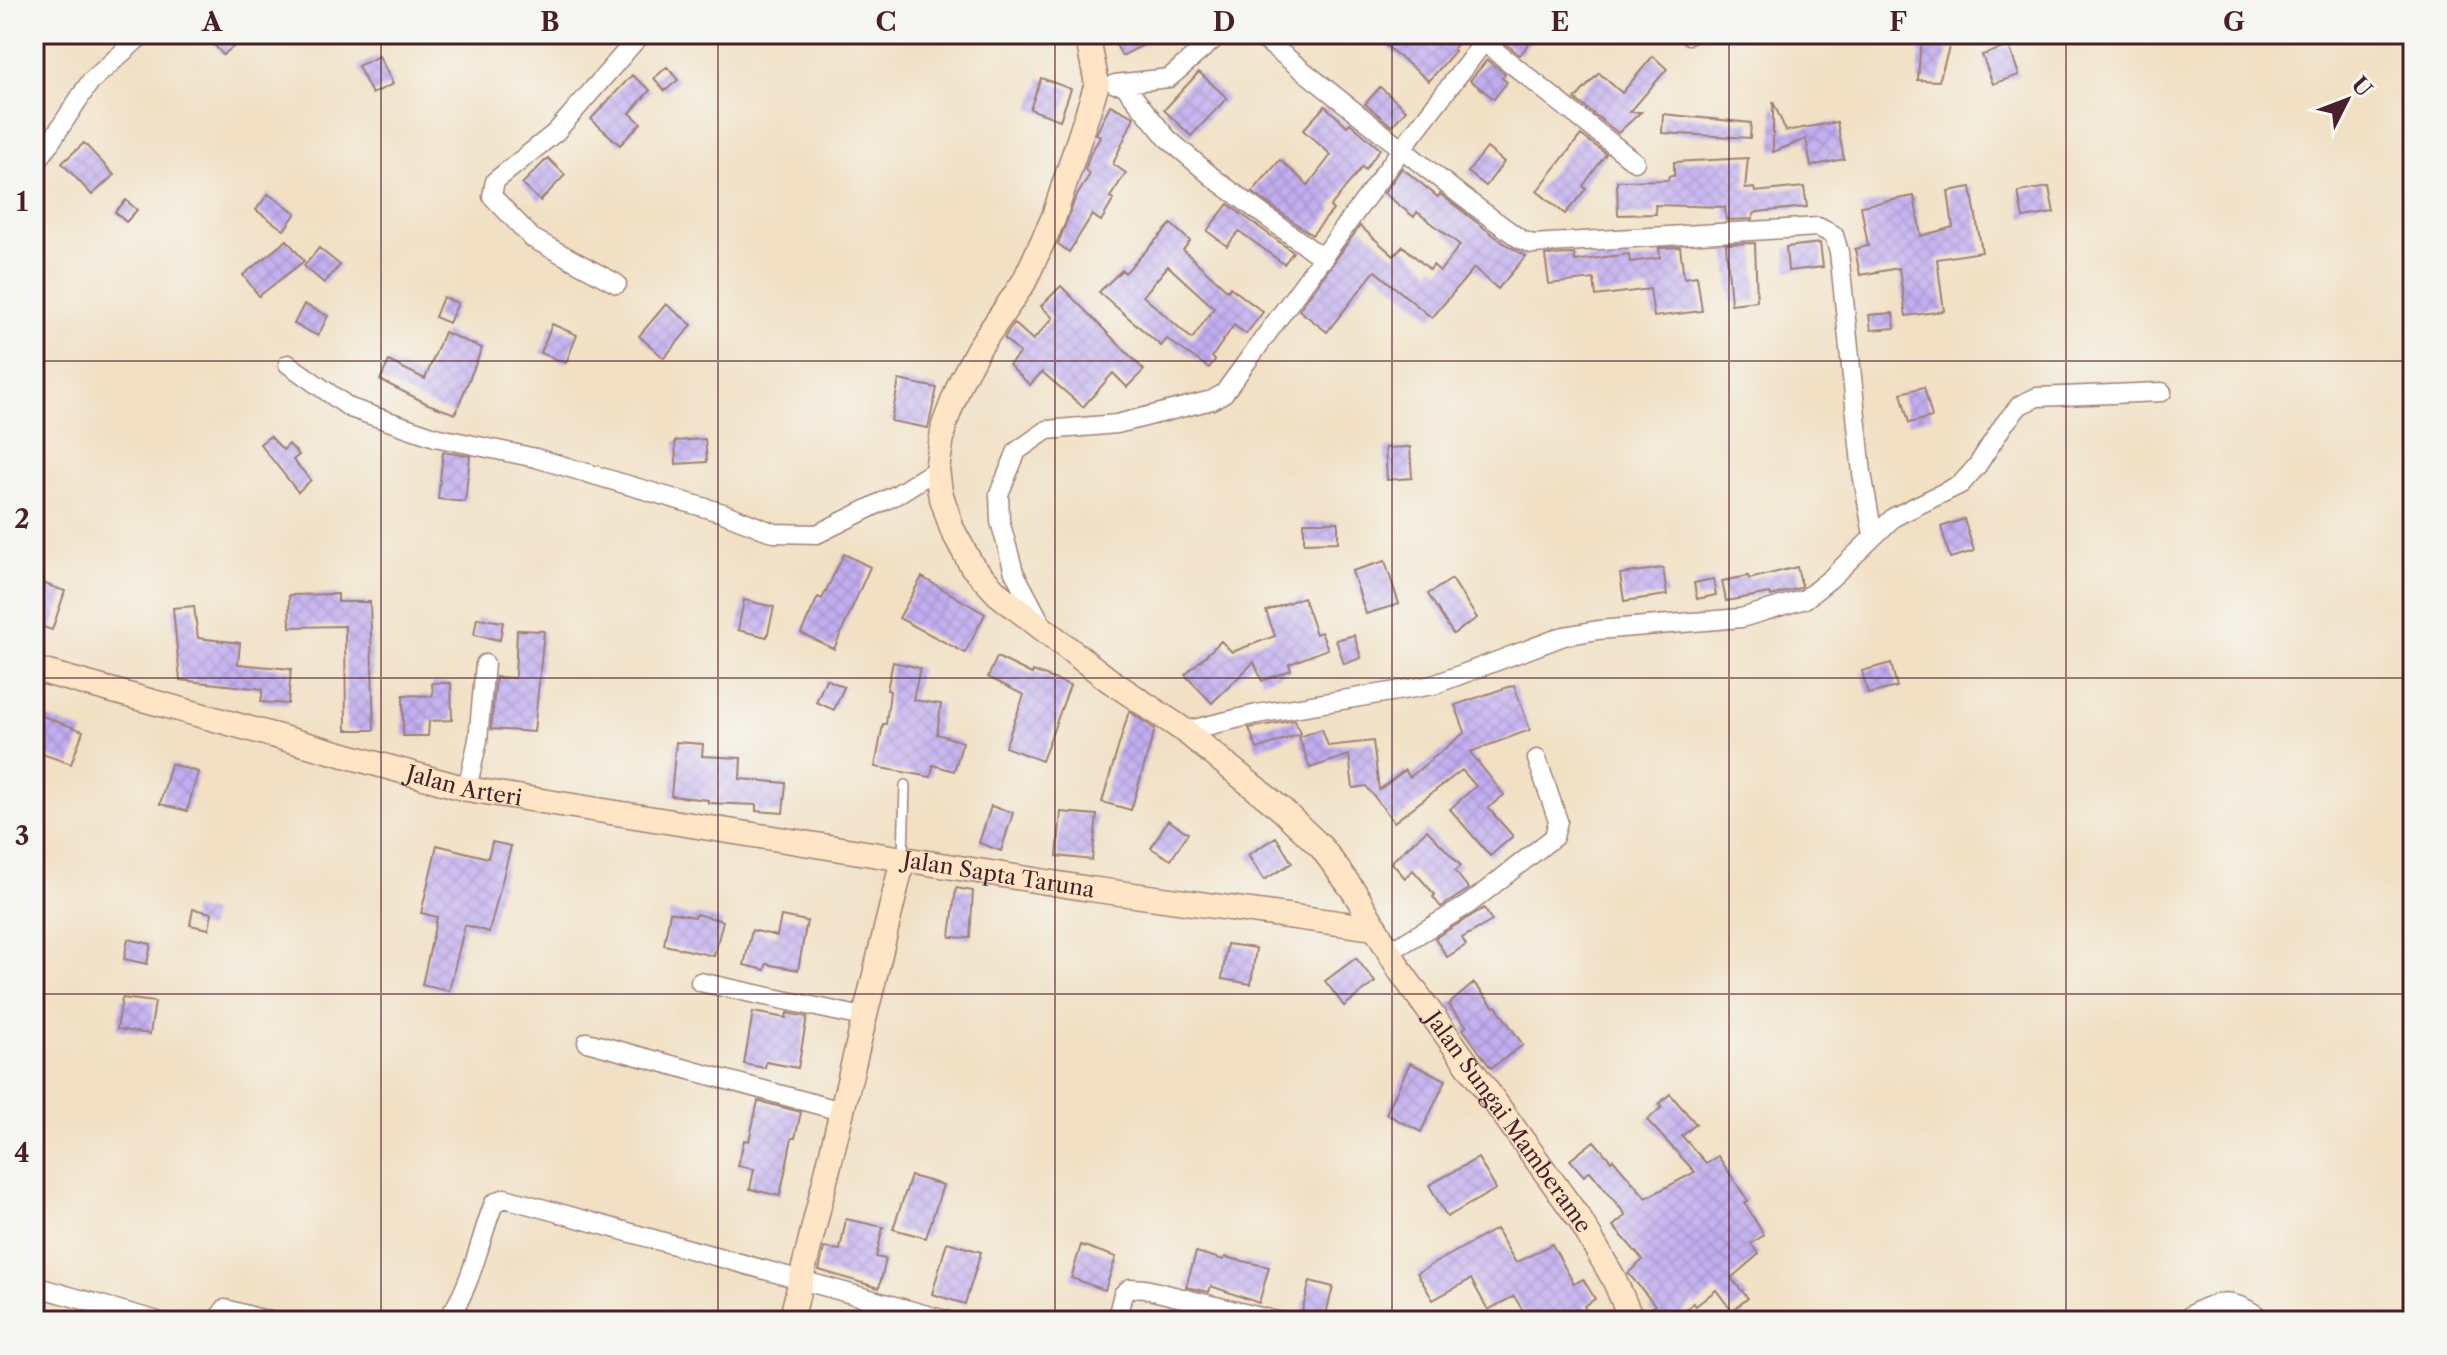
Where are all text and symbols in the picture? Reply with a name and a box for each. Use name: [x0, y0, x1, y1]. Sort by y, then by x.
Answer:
text: A: [201, 6, 223, 38]
text: B: [540, 6, 560, 38]
text: C: [876, 6, 896, 38]
text: D: [1213, 6, 1235, 38]
text: E: [1551, 6, 1569, 38]
text: F: [1889, 6, 1907, 38]
text: G: [2223, 6, 2245, 38]
north arrow: [2307, 60, 2387, 140]
text: U: [2345, 71, 2378, 103]
text: 1: [16, 186, 28, 218]
text: 2: [14, 503, 30, 535]
street label: Jalan Arteri: [400, 759, 524, 812]
text: 3: [15, 820, 29, 852]
street label: Jalan Sapta Taruna: [898, 846, 1097, 904]
street label: Jalan Sungai Mamberame: [1418, 1004, 1597, 1237]
text: 4: [14, 1137, 30, 1169]

